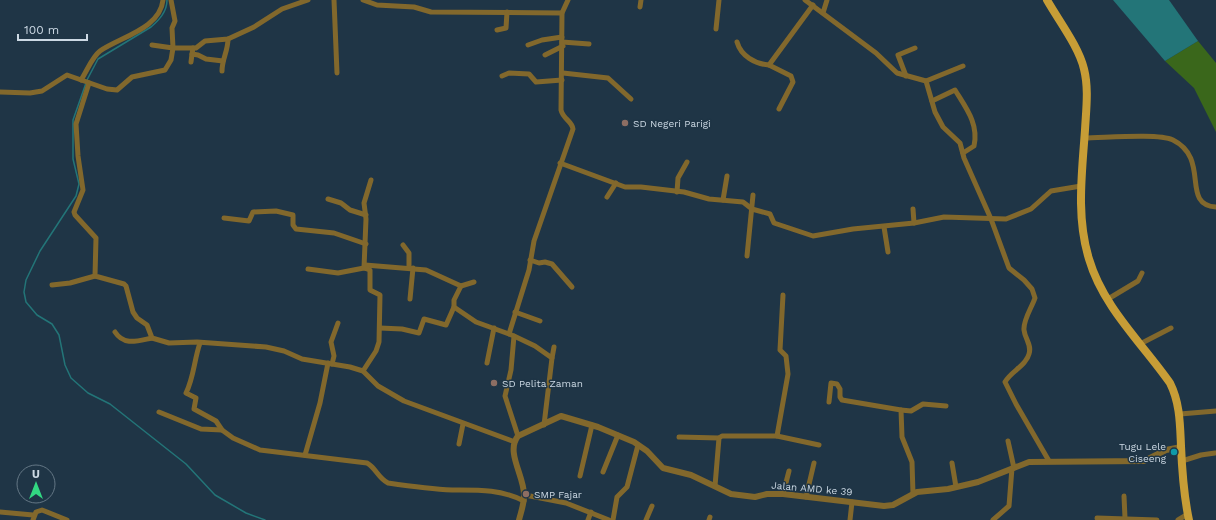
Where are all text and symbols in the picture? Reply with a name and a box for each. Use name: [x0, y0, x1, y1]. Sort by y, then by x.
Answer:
scale bar: [18, 16, 87, 42]
text: 100 m: [24, 23, 59, 37]
marker: SD Negeri Parigi: [620, 118, 630, 128]
place label: SD Negeri Parigi: [633, 118, 711, 129]
marker: SD Pelita Zaman: [489, 378, 499, 388]
place label: SD Pelita Zaman: [502, 378, 583, 389]
place label: Tugu Lele Ciseeng: [1119, 441, 1167, 464]
marker: Tugu Lele Ciseeng: [1169, 447, 1179, 457]
north arrow: [16, 464, 56, 504]
text: U: [32, 468, 40, 481]
street label: Jalan AMD ke 39: [771, 479, 853, 498]
marker: SMP Fajar: [521, 489, 531, 499]
place label: SMP Fajar: [534, 489, 582, 500]

